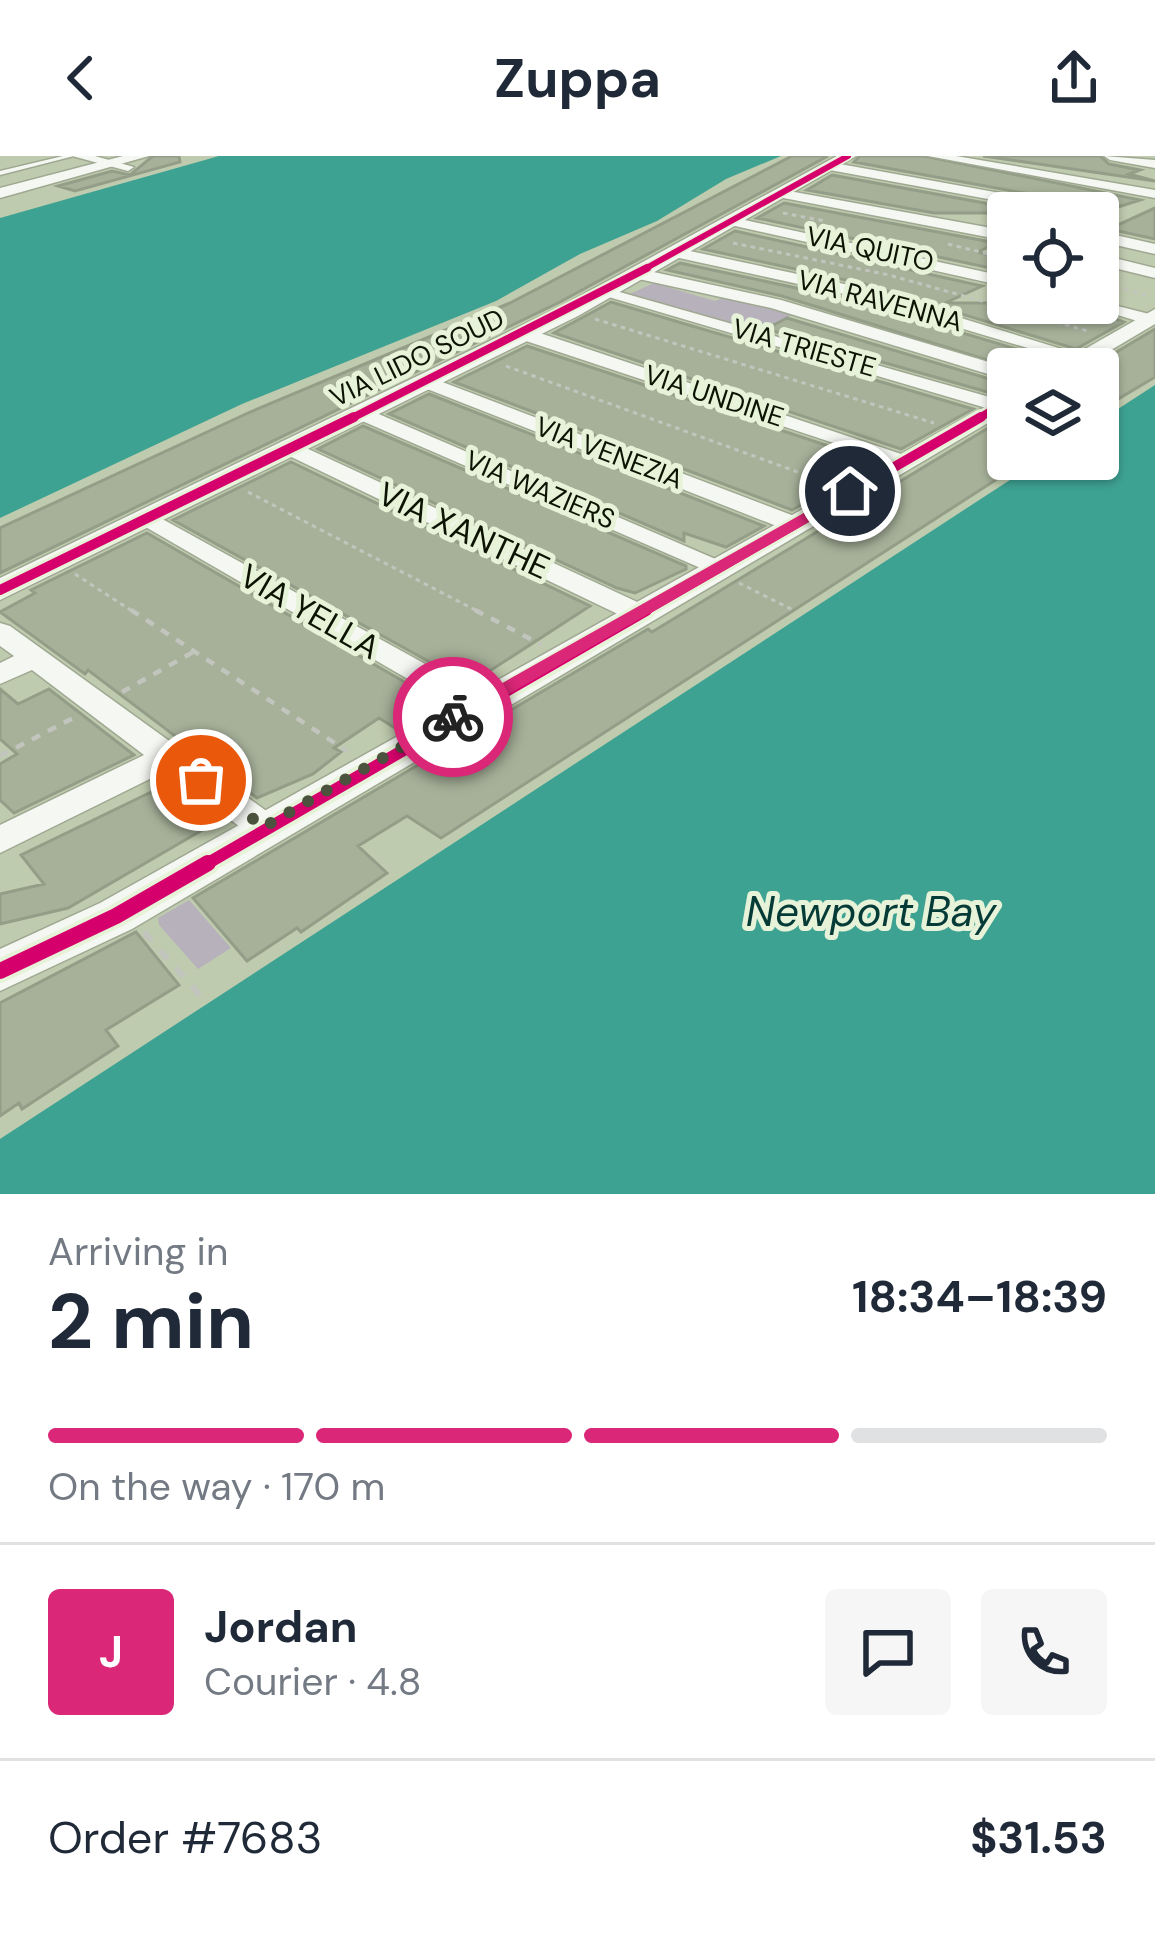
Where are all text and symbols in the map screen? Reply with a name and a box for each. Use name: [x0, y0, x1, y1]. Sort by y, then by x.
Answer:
text: Zuppa: [494, 43, 661, 114]
icon: back: [48, 45, 114, 111]
icon: share: [1041, 45, 1107, 111]
map controls: [987, 192, 1119, 480]
button: locate: [987, 192, 1119, 324]
street label: VIA QUITO: [803, 218, 937, 279]
street label: VIA RAVENNA: [794, 262, 967, 339]
street label: VIA LIDO SOUD: [324, 300, 510, 415]
street label: VIA TRIESTE: [728, 310, 880, 385]
button: layers: [987, 348, 1119, 480]
street label: VIA UNDINE: [640, 357, 788, 435]
street label: VIA VENEZIA: [530, 408, 688, 497]
pin: [799, 440, 901, 542]
street label: VIA WAZIERS: [460, 442, 620, 537]
icon: home: [817, 458, 883, 524]
street label: VIA XANTHE: [371, 472, 557, 589]
street label: VIA YELLA: [232, 554, 388, 669]
courier: [393, 657, 513, 777]
icon: bike: [420, 684, 486, 750]
pin: [150, 729, 252, 831]
icon: bag: [168, 747, 234, 813]
water label: Newport Bay: [746, 884, 998, 939]
text: Arriving in: [48, 1226, 228, 1277]
text: 18:34–18:39: [852, 1267, 1107, 1326]
text: 2 min: [48, 1271, 254, 1372]
text: On the way · 170 m: [48, 1461, 385, 1512]
button: chat: [825, 1589, 951, 1715]
button: phone: [981, 1589, 1107, 1715]
text: Jordan: [204, 1597, 357, 1656]
text: J: [99, 1622, 123, 1681]
text: Courier · 4.8: [204, 1656, 421, 1707]
text: Order #7683: [48, 1808, 322, 1867]
text: $31.53: [970, 1808, 1107, 1867]

